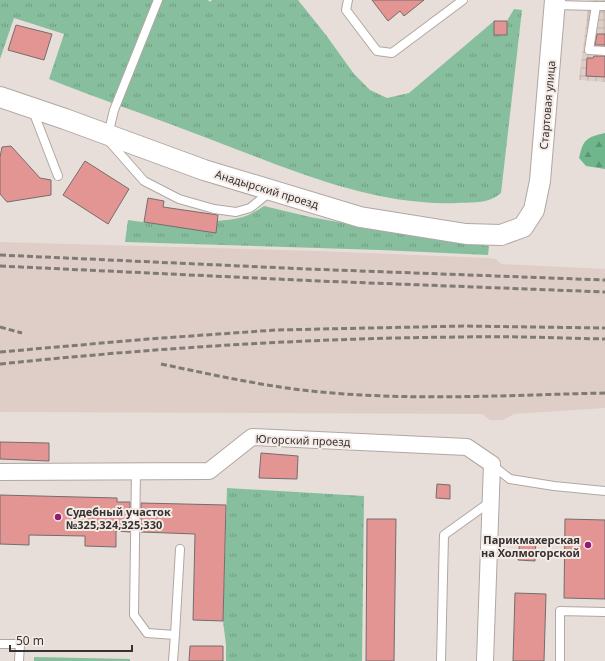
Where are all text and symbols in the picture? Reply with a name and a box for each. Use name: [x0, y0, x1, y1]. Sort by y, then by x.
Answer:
street label: Стартовая улица: [536, 60, 558, 150]
street label: Анадырский проезд: [213, 166, 321, 212]
street label: Югорский проезд: [255, 431, 351, 449]
place label: Судебный участок №325,324,325,330: [66, 504, 171, 532]
marker: Судебный участок №325,324,325,330: [53, 512, 63, 522]
place label: Парикмахерская на Холмогорской: [481, 532, 580, 560]
marker: Парикмахерская на Холмогорской: [583, 540, 593, 550]
scale bar: [10, 627, 132, 653]
text: 50 m: [16, 632, 44, 649]

